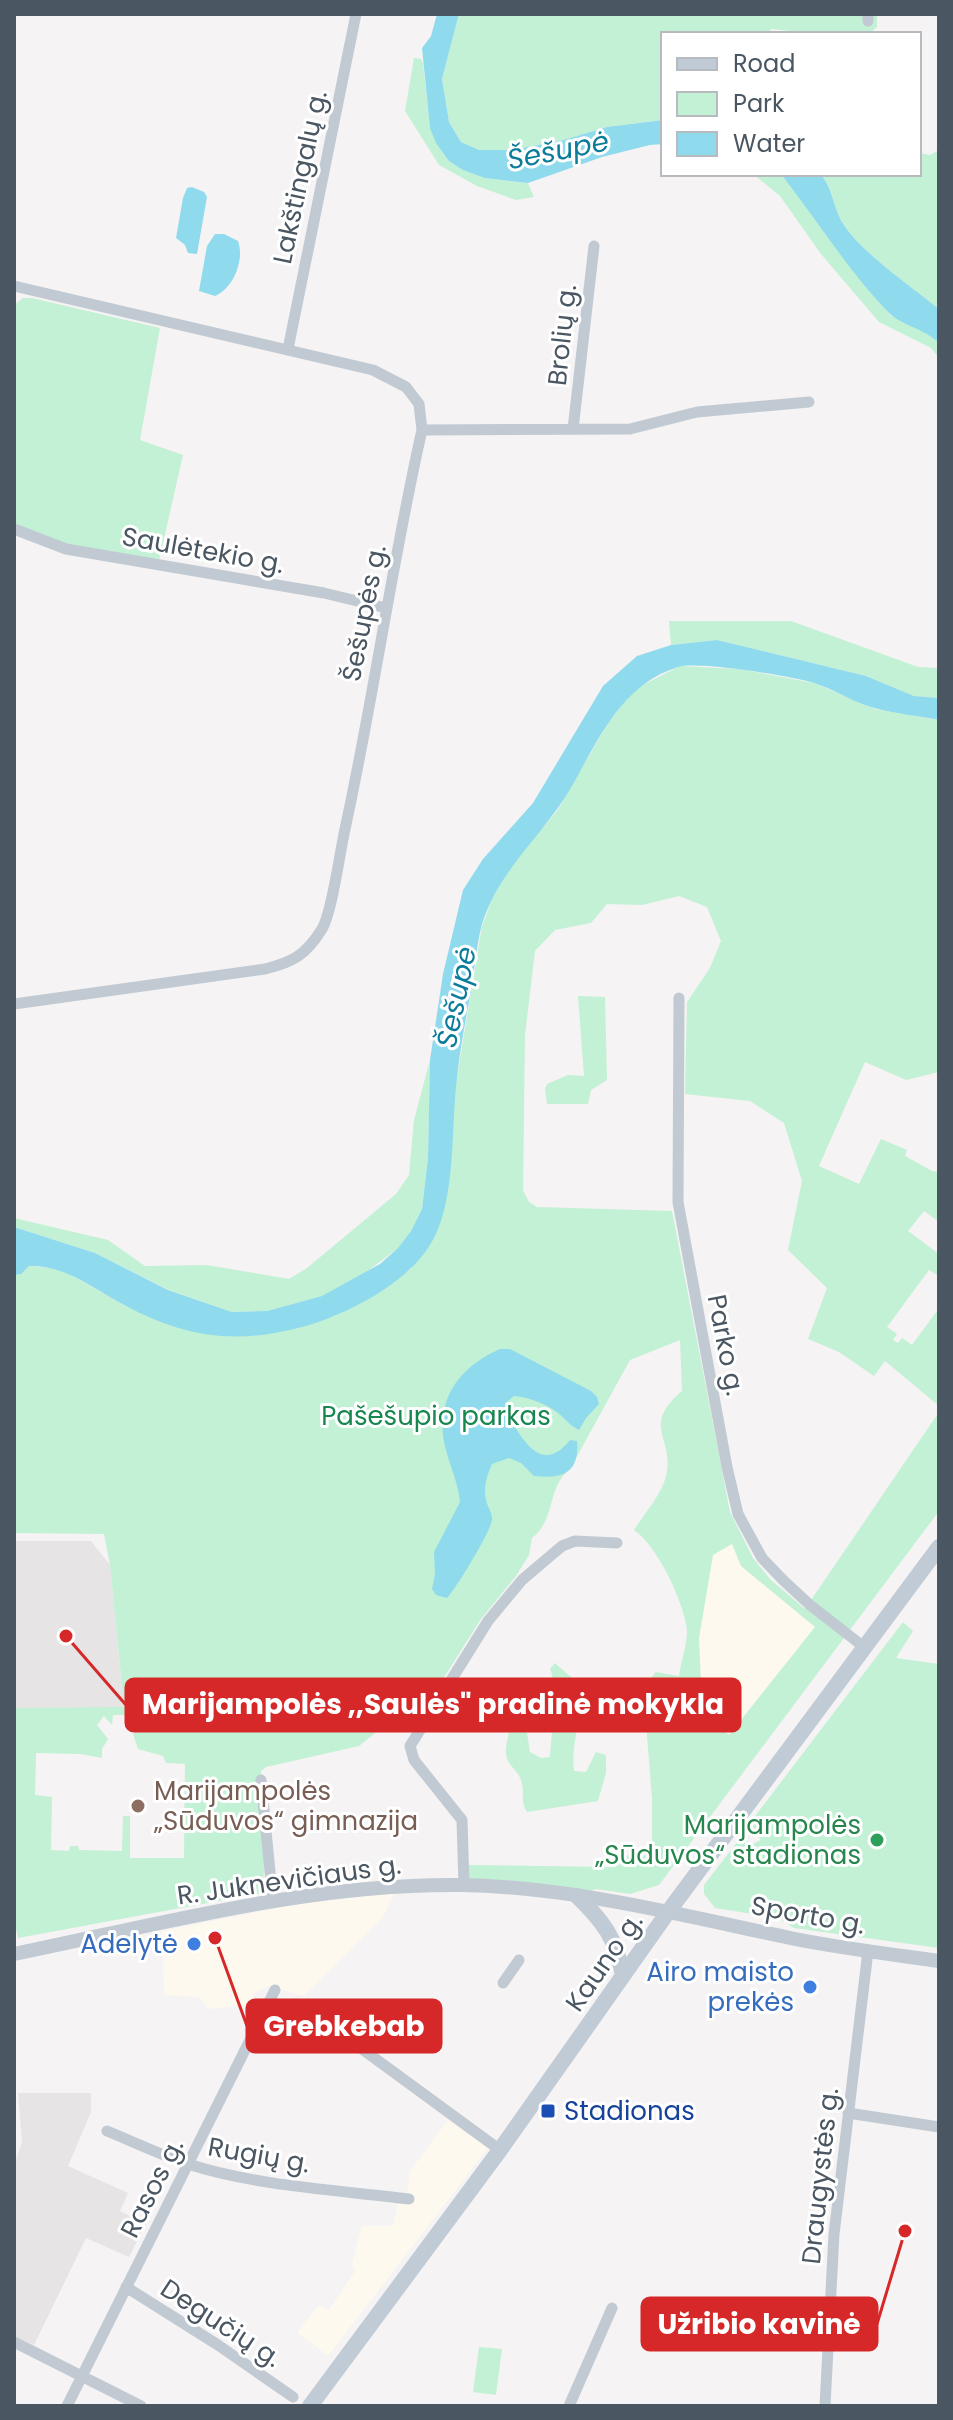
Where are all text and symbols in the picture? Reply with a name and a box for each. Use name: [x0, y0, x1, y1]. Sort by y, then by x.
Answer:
legend: [661, 32, 921, 176]
text: Road: [733, 47, 795, 80]
street label: Lakštingalų g.: [264, 87, 336, 267]
text: Park: [733, 87, 785, 120]
water label: Šešupė: [504, 122, 612, 179]
text: Water: [733, 127, 805, 160]
street label: Brolių g.: [539, 283, 585, 387]
street label: Saulėtekio g.: [119, 518, 287, 582]
street label: Šešupės g.: [333, 541, 395, 685]
water label: Šešupė: [427, 943, 486, 1051]
street label: Parko g.: [699, 1291, 753, 1399]
park label: Pašešupio parkas: [321, 1398, 551, 1434]
callout: Marijampolės ,,Saulės" pradinė mokykla: [126, 1679, 740, 1731]
text: Marijampolės ,,Saulės" pradinė mokykla: [142, 1685, 724, 1724]
place label: Marijampolės „Sūduvos“ gimnazija: [153, 1773, 418, 1839]
marker: Marijampolės „Sūduvos“ gimnazija: [129, 1797, 147, 1815]
place label: Marijampolės „Sūduvos“ stadionas: [594, 1807, 861, 1873]
marker: Marijampolės „Sūduvos“ stadionas: [868, 1831, 886, 1849]
street label: R. Juknevičiaus g.: [175, 1846, 403, 1914]
street label: Sporto g.: [748, 1887, 868, 1943]
street label: Kauno g.: [557, 1905, 651, 2019]
place label: Adelytė: [80, 1926, 178, 1962]
marker: Adelytė: [185, 1935, 203, 1953]
place label: Airo maisto prekės: [646, 1954, 794, 2020]
marker: Airo maisto prekės: [801, 1978, 819, 1996]
callout: Grebkebab: [247, 2000, 441, 2052]
text: Grebkebab: [263, 2007, 425, 2046]
street label: Draugystės g.: [793, 2086, 847, 2266]
place label: Stadionas: [564, 2093, 695, 2129]
marker: Stadionas: [539, 2102, 557, 2120]
street label: Rugių g.: [205, 2128, 313, 2182]
street label: Rasos g.: [112, 2132, 192, 2244]
street label: Degučių g.: [154, 2270, 288, 2376]
callout: Užribio kavinė: [642, 2298, 877, 2350]
text: Užribio kavinė: [657, 2305, 861, 2344]

